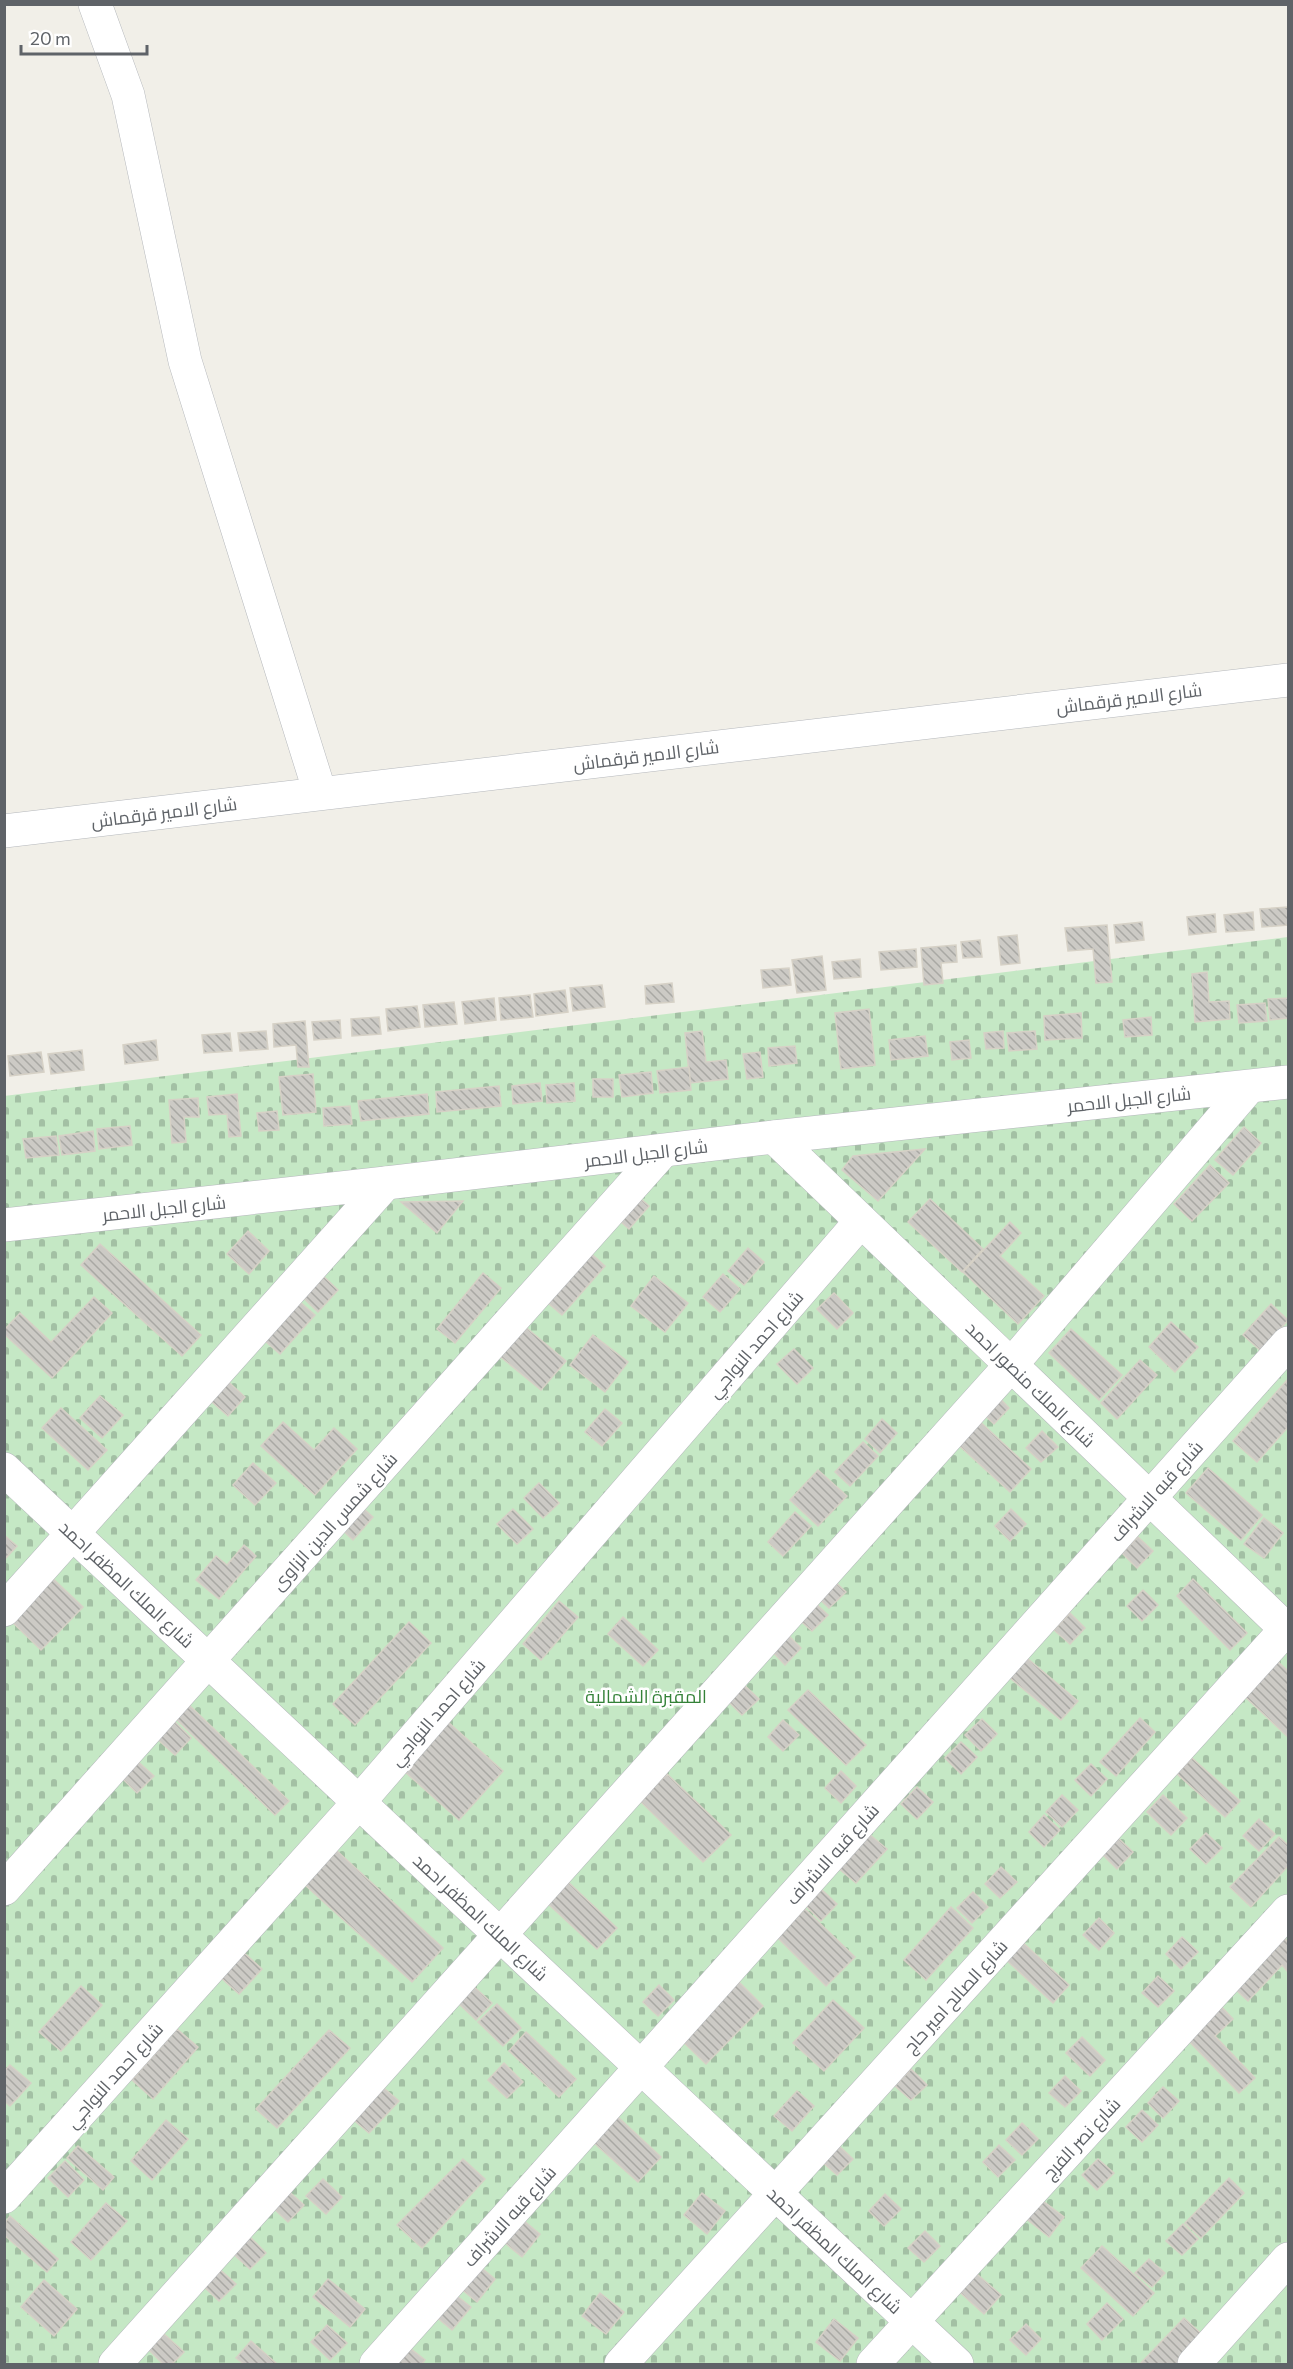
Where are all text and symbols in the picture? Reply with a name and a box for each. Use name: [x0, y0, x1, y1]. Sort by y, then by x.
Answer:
scale bar: [21, 18, 147, 56]
text: 20 m: [30, 27, 71, 49]
street label: شارع الامير قرقماش: [1055, 678, 1204, 720]
street label: شارع الامير قرقماش: [572, 735, 721, 777]
street label: شارع الامير قرقماش: [90, 792, 239, 834]
street label: شارع الجبل الاحمر: [1065, 1082, 1192, 1119]
street label: شارع الجبل الاحمر: [582, 1135, 709, 1174]
street label: شارع الجبل الاحمر: [100, 1191, 227, 1228]
street label: شارع احمد النواجي: [703, 1286, 810, 1405]
street label: شارع الملك منصور احمد: [960, 1317, 1100, 1453]
street label: شارع قبه الاشراف: [1105, 1436, 1209, 1547]
street label: شارع شمس الدين الزاوى: [266, 1448, 403, 1596]
street label: شارع الملك المظفر احمد: [54, 1516, 199, 1654]
street label: شارع احمد النواجي: [385, 1654, 492, 1773]
park label: المقبرة الشمالية: [585, 1685, 707, 1708]
street label: شارع قبه الاشراف: [781, 1799, 885, 1910]
street label: شارع الملك المظفر احمد: [408, 1849, 553, 1987]
street label: شارع الصالح امير حاج: [898, 1935, 1013, 2058]
street label: شارع احمد النواجي: [61, 2018, 170, 2135]
street label: شارع نصر الفرج: [1038, 2093, 1126, 2185]
street label: شارع قبه الاشراف: [458, 2161, 562, 2272]
street label: شارع الملك المظفر احمد: [762, 2182, 907, 2320]

